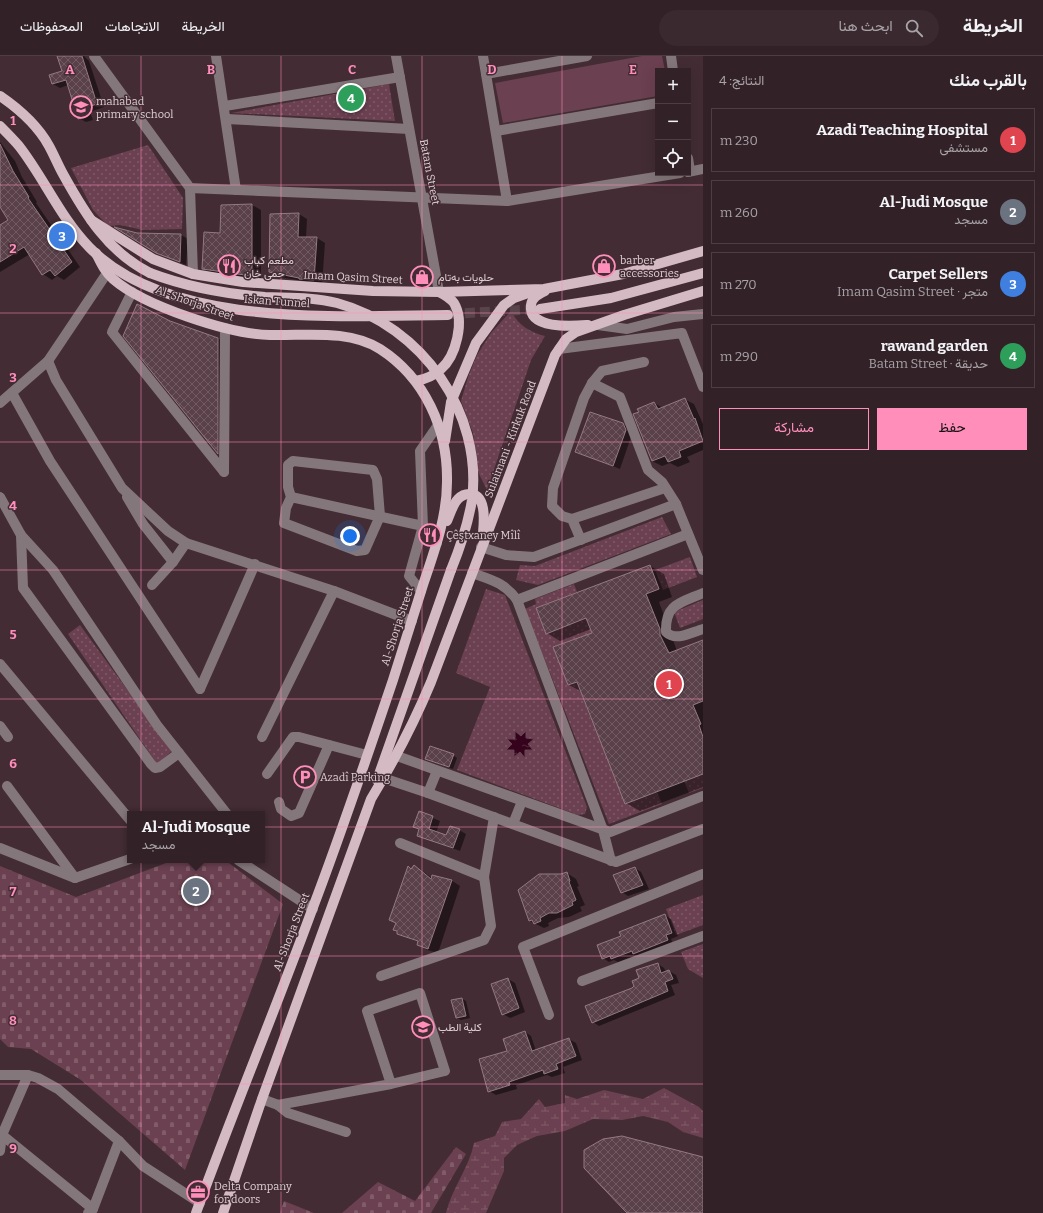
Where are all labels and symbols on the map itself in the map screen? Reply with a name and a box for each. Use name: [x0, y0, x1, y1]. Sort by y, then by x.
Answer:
text: A: [65, 62, 75, 77]
text: B: [207, 62, 215, 77]
text: C: [348, 62, 356, 77]
text: D: [487, 62, 497, 77]
text: E: [629, 62, 637, 77]
pin: 4: [338, 83, 364, 113]
school or university icon: mahabad primary school: [68, 94, 94, 120]
place label: mahabad primary school: [96, 95, 173, 121]
text: 1: [10, 113, 16, 128]
street label: Batam Street: [417, 138, 442, 206]
pin: 3: [49, 221, 75, 251]
text: 2: [9, 241, 17, 256]
restaurant icon: مطعم كباب حمى خان: [216, 253, 242, 279]
shop icon: barber accessories: [591, 253, 617, 279]
place label: مطعم كباب حمى خان: [244, 254, 294, 280]
place label: barber accessories: [620, 254, 679, 280]
shop icon: حلویات بەتام: [409, 264, 435, 290]
street label: Imam Qasim Street: [303, 268, 403, 287]
place label: حلویات بەتام: [438, 271, 494, 285]
street label: Al-Shorja Street: [154, 283, 236, 324]
street label: Iskan Tunnel: [243, 293, 310, 310]
text: 3: [9, 370, 17, 385]
street label: Sulaimani - Kirkuk Road: [482, 378, 539, 500]
text: 4: [9, 498, 17, 513]
restaurant icon: Çêştxaney Mîlî: [417, 522, 443, 548]
your location: [340, 526, 360, 546]
place label: Çêştxaney Mîlî: [446, 529, 521, 542]
street label: Al-Shorja Street: [379, 585, 416, 668]
text: 5: [9, 627, 17, 642]
pin: 1: [656, 669, 682, 699]
text: 6: [9, 756, 17, 771]
parking icon: Azadî Parking: [292, 764, 318, 790]
place label: Azadî Parking: [320, 771, 390, 784]
pin: 2: [183, 876, 209, 906]
text: 7: [10, 884, 17, 899]
street label: Al-Shorja Street: [271, 891, 312, 973]
text: 8: [9, 1013, 17, 1028]
school or university icon: كلية الطب: [410, 1014, 436, 1040]
place label: كلية الطب: [438, 1021, 482, 1034]
text: 9: [9, 1141, 17, 1156]
office icon: Delta Company for doors: [185, 1179, 211, 1205]
place label: Delta Company for doors: [214, 1180, 292, 1206]

